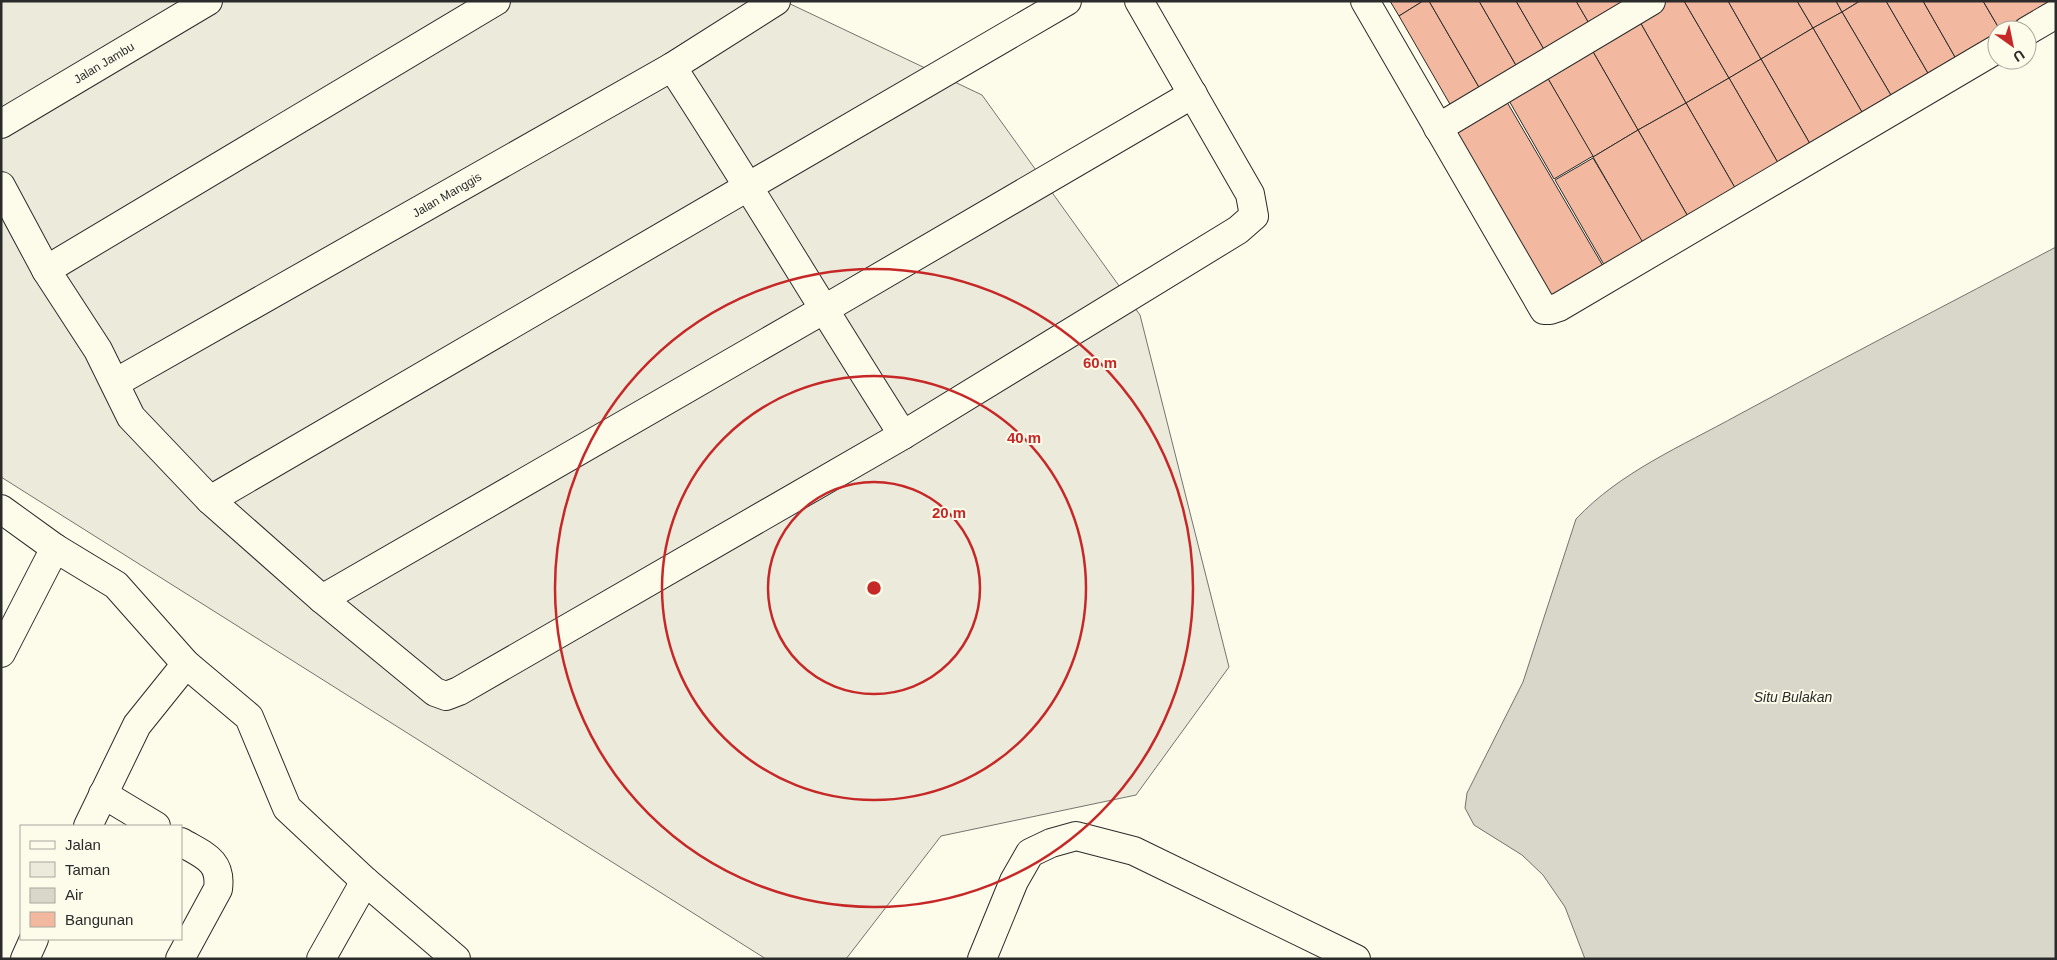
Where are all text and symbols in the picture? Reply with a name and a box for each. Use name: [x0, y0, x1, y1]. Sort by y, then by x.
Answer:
north arrow: [1987, 20, 2037, 70]
street label: Jalan Jambu: [71, 39, 137, 87]
text: U: [2010, 46, 2028, 65]
street label: Jalan Manggis: [410, 170, 484, 220]
text: 60 m: [1083, 354, 1117, 371]
text: 40 m: [1007, 429, 1041, 446]
text: 20 m: [932, 504, 966, 521]
centre of rings: [865, 579, 883, 597]
water label: Situ Bulakan: [1754, 689, 1833, 705]
legend: [20, 825, 182, 940]
text: Jalan: [65, 836, 101, 853]
text: Taman: [65, 861, 110, 878]
text: Air: [65, 886, 83, 903]
text: Bangunan: [65, 911, 133, 928]

